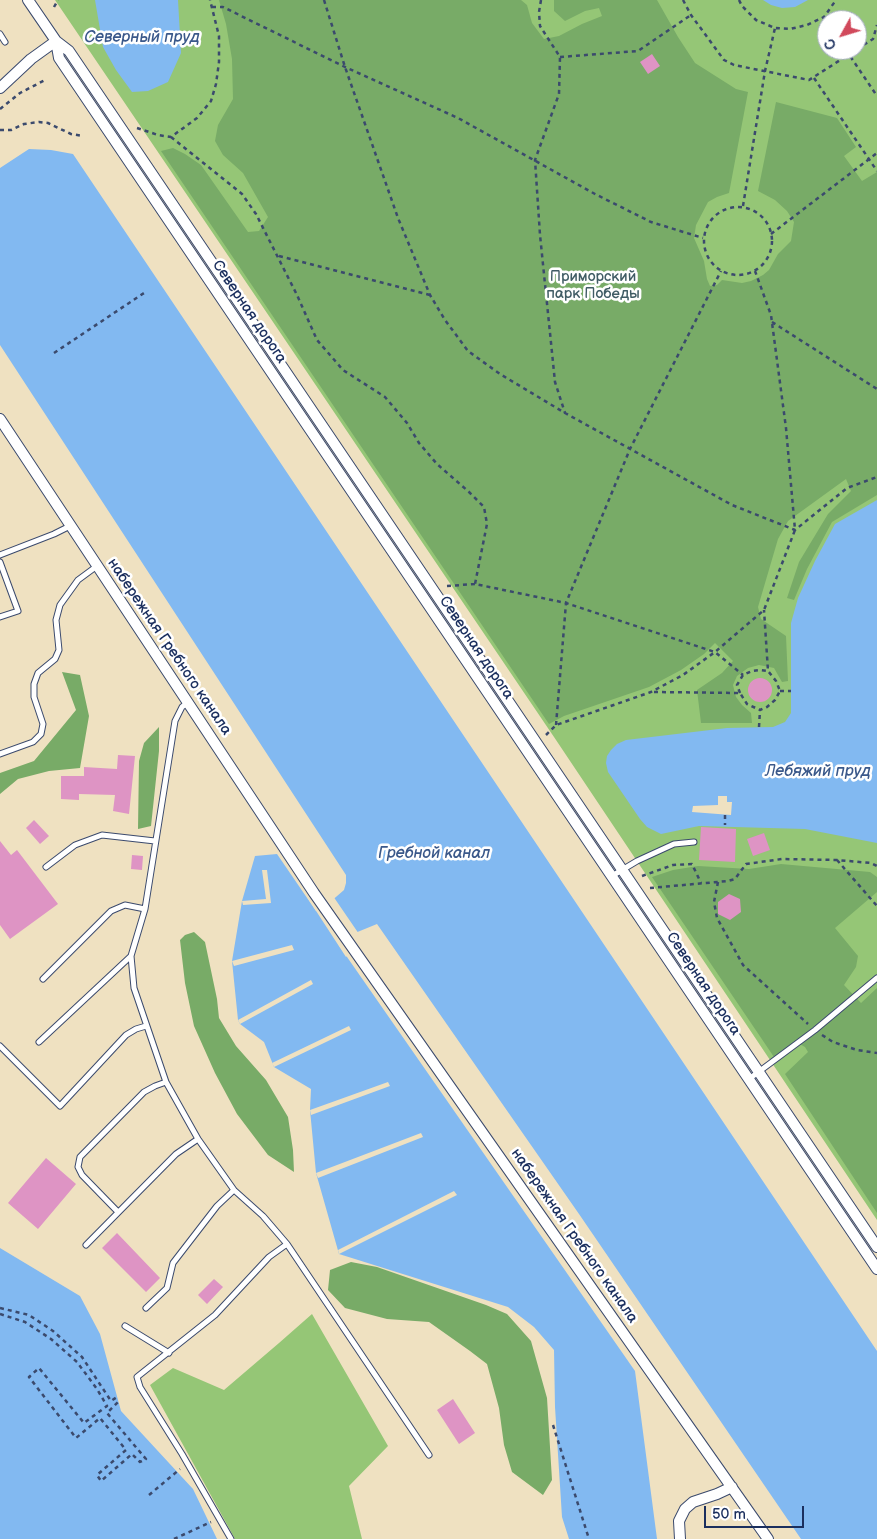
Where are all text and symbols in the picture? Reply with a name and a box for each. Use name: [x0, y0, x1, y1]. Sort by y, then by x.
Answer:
north arrow: [817, 10, 867, 60]
water label: Северный пруд: [84, 28, 200, 48]
text: С: [821, 35, 840, 53]
street label: Северная дорога: [208, 257, 290, 367]
park label: Приморский парк Победы: [546, 268, 640, 303]
street label: набережная Гребного канала: [103, 555, 235, 739]
street label: Северная дорога: [435, 593, 517, 703]
water label: Лебяжий пруд: [765, 762, 871, 782]
water label: Гребной канал: [378, 844, 490, 864]
street label: Северная дорога: [662, 929, 744, 1039]
street label: набережная Гребного канала: [507, 1145, 641, 1327]
scale bar: [707, 1496, 807, 1528]
text: 50 m: [712, 1505, 746, 1524]

